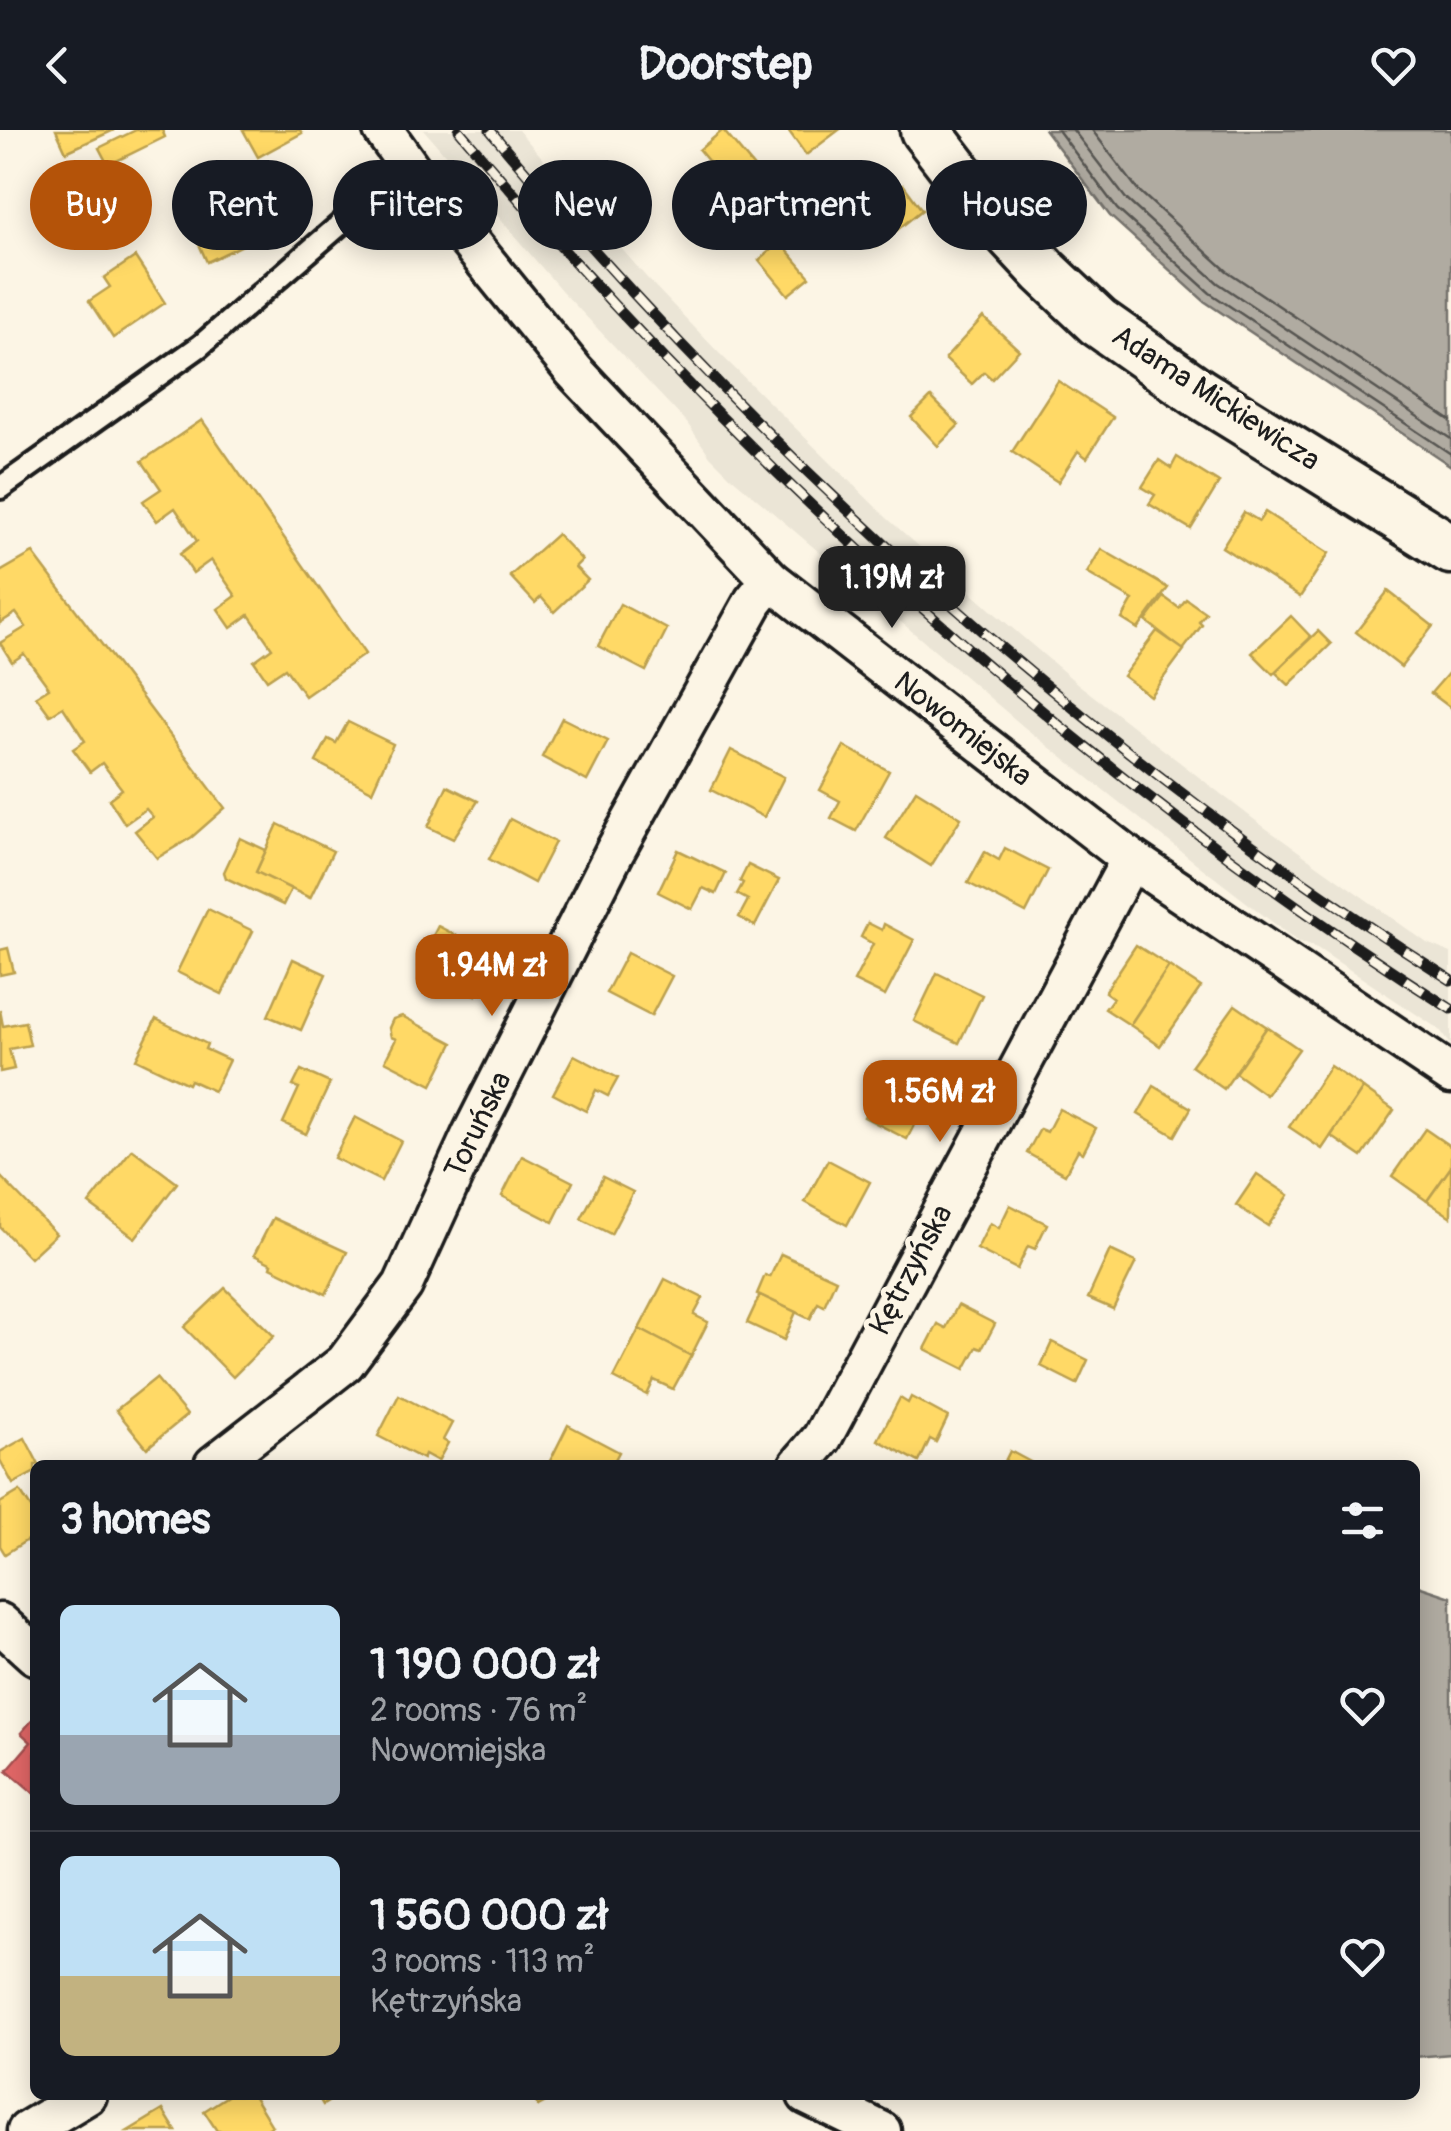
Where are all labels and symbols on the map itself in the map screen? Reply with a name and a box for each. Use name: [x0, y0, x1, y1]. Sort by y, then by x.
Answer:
street label: Adama Mickiewicza: [1105, 317, 1327, 479]
pin: 1.19M zł: [789, 546, 995, 631]
street label: Nowomiejska: [887, 664, 1039, 794]
pin: 1.94M zł: [389, 934, 595, 1019]
pin: 1.56M zł: [837, 1060, 1043, 1145]
street label: Toruńska: [436, 1065, 520, 1185]
street label: Kętrzyńska: [861, 1198, 961, 1342]

